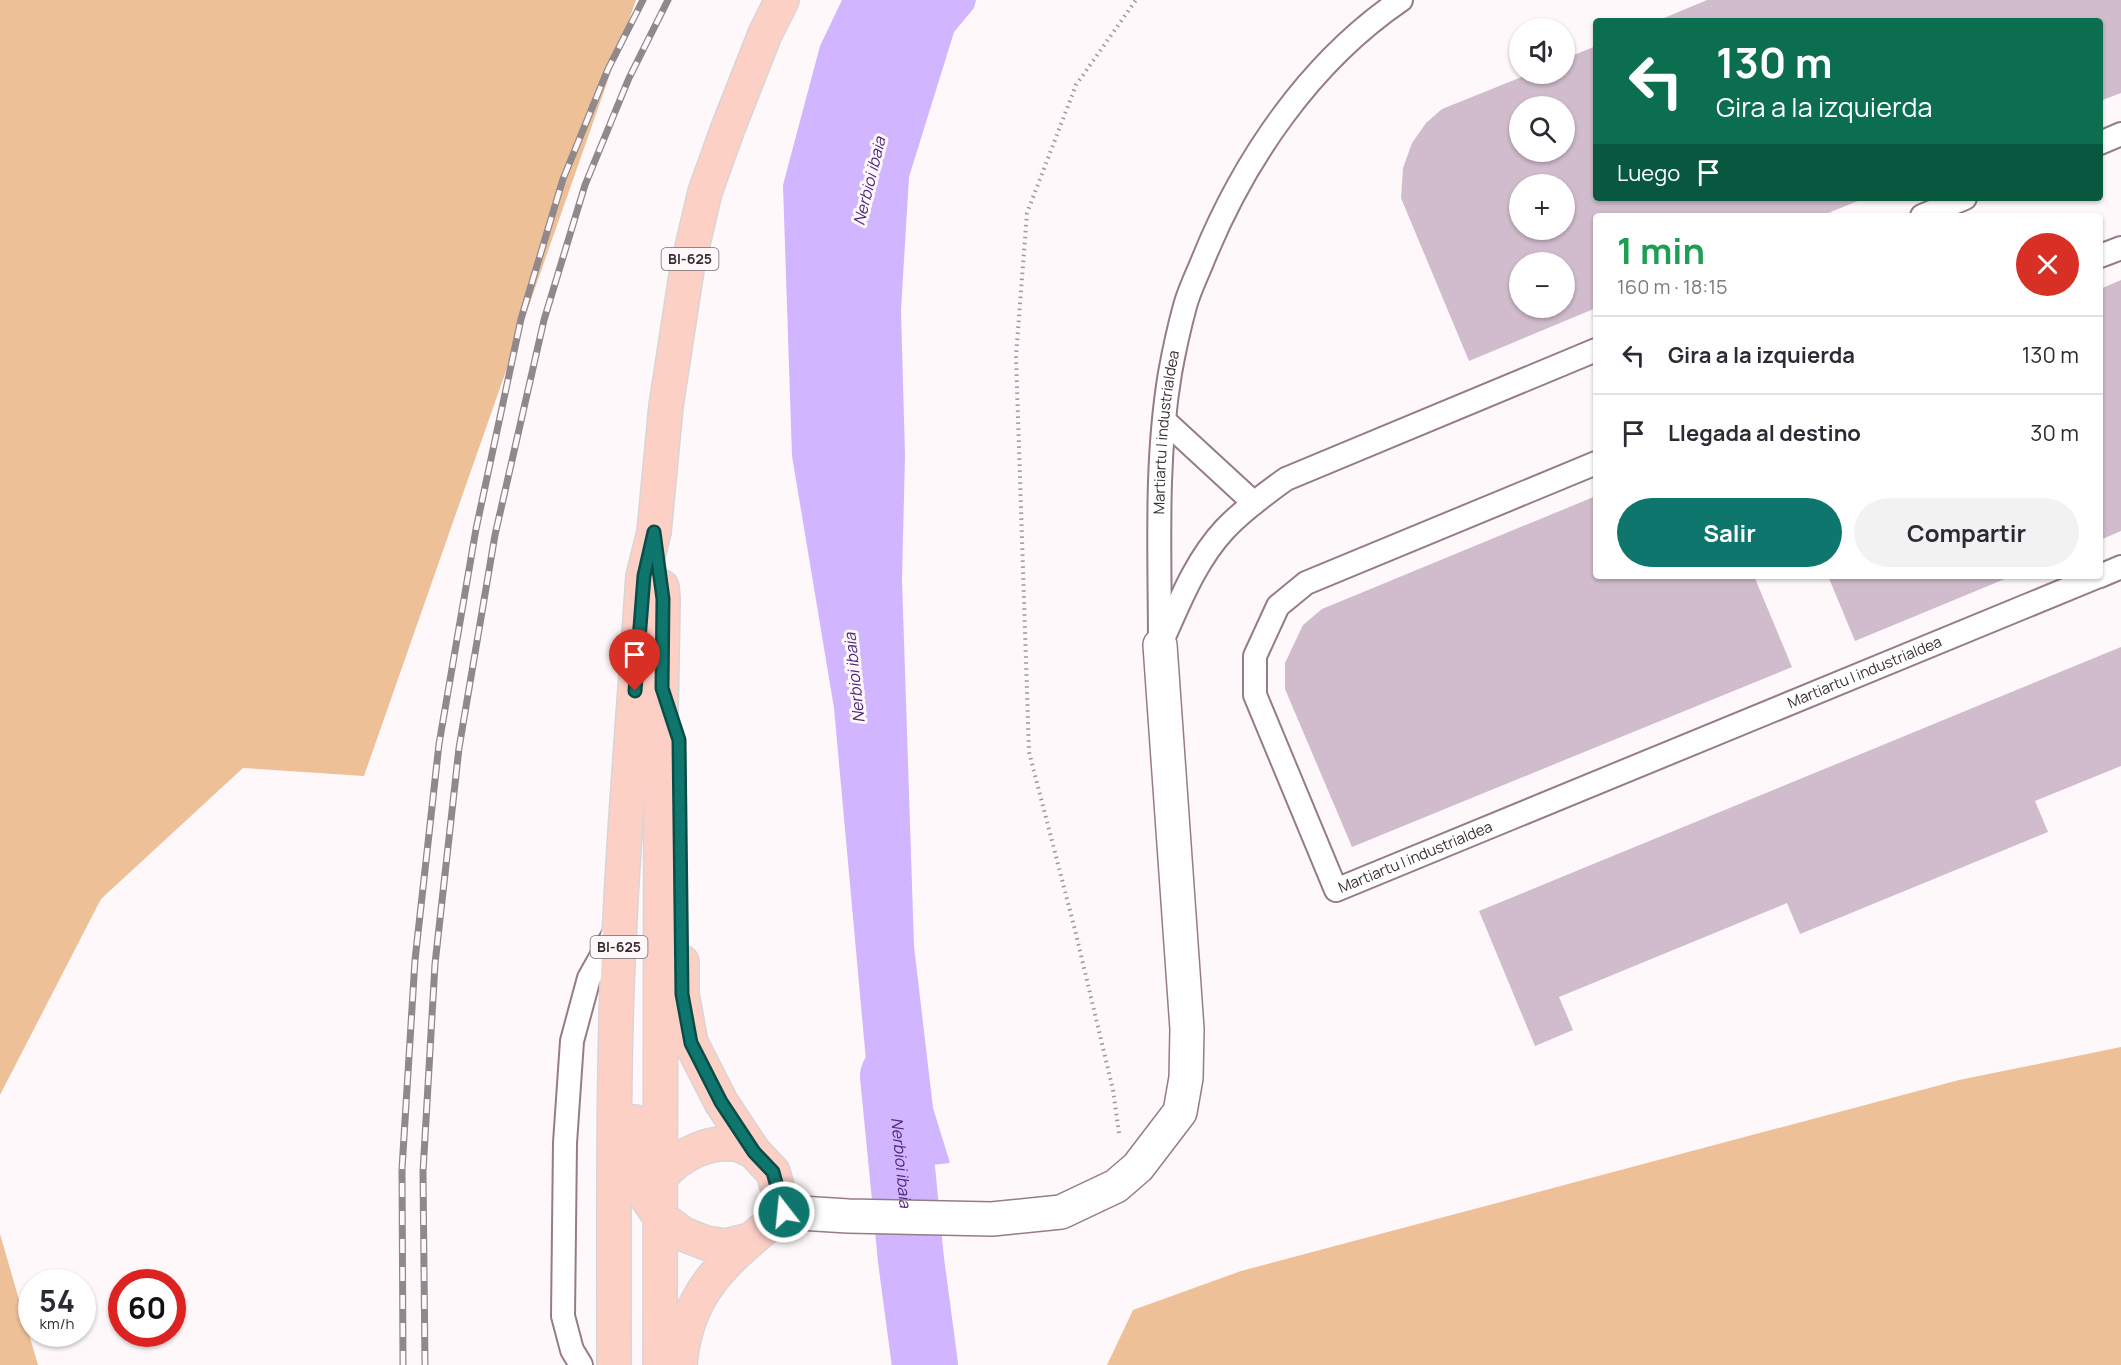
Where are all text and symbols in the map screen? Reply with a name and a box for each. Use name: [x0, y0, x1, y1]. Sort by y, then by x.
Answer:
map controls: [1509, 18, 1575, 318]
button: sound: [1509, 18, 1575, 84]
text: 130 m: [1716, 33, 1833, 91]
icon: left: [1617, 42, 1695, 120]
text: Gira a la izquierda: [1716, 88, 1932, 125]
button: search: [1509, 96, 1575, 162]
water label: Nerbioi ibaia: [847, 133, 891, 228]
icon: arrive: [1692, 156, 1725, 189]
text: Luego: [1617, 158, 1680, 188]
button: +: [1509, 174, 1575, 240]
text: 1 min: [1617, 226, 1705, 275]
button: close: [2016, 233, 2079, 296]
road number: BI-625: [662, 248, 718, 270]
button: −: [1509, 252, 1575, 318]
text: 160 m · 18:15: [1617, 273, 1728, 300]
icon: left: [1617, 339, 1650, 372]
text: Gira a la izquierda: [1668, 340, 1855, 370]
text: 130 m: [2022, 340, 2079, 370]
street label: Martiartu I industrialdea: [1148, 348, 1184, 515]
icon: arrive: [1617, 417, 1650, 450]
text: Llegada al destino: [1668, 418, 1861, 448]
text: 30 m: [2030, 418, 2079, 448]
button: Salir: [1617, 498, 1842, 567]
button: Compartir: [1854, 498, 2079, 567]
pin: [609, 629, 660, 691]
water label: Nerbioi ibaia: [838, 631, 870, 724]
street label: Martiartu I industrialdea: [1784, 631, 1945, 713]
icon: arrive: [618, 638, 651, 671]
street label: Martiartu I industrialdea: [1335, 816, 1495, 898]
road number: BI-625: [590, 936, 648, 958]
water label: Nerbioi ibaia: [886, 1116, 917, 1210]
position arrow: [752, 1180, 816, 1244]
speed limit sign: 60: [108, 1269, 186, 1347]
text: 54: [39, 1280, 75, 1321]
text: km/h: [40, 1313, 74, 1334]

